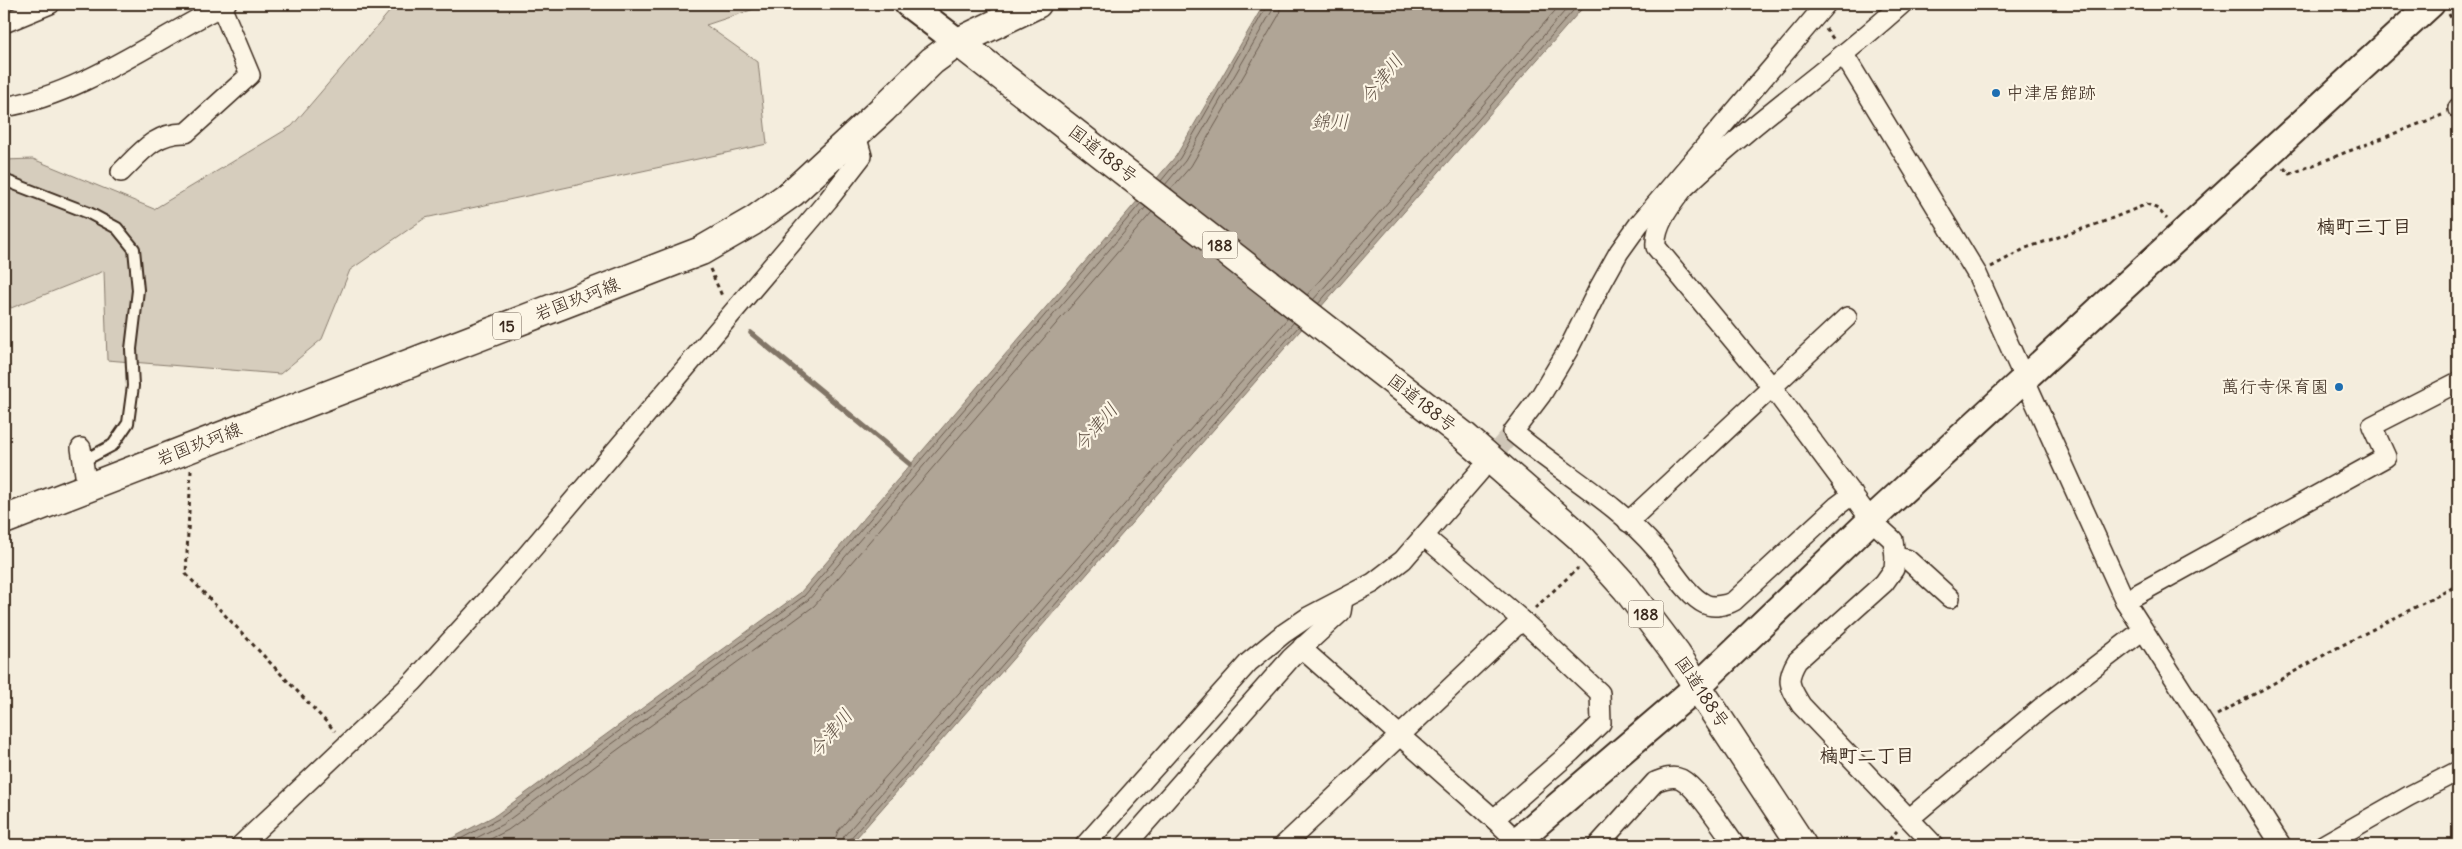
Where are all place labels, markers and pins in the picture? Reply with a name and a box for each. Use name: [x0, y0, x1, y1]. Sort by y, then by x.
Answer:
place label: 中津居館跡: [2006, 81, 2096, 104]
marker: 中津居館跡: [1990, 87, 2002, 99]
place label: 萬行寺保育園: [2221, 375, 2329, 398]
marker: 萬行寺保育園: [2333, 381, 2345, 393]

